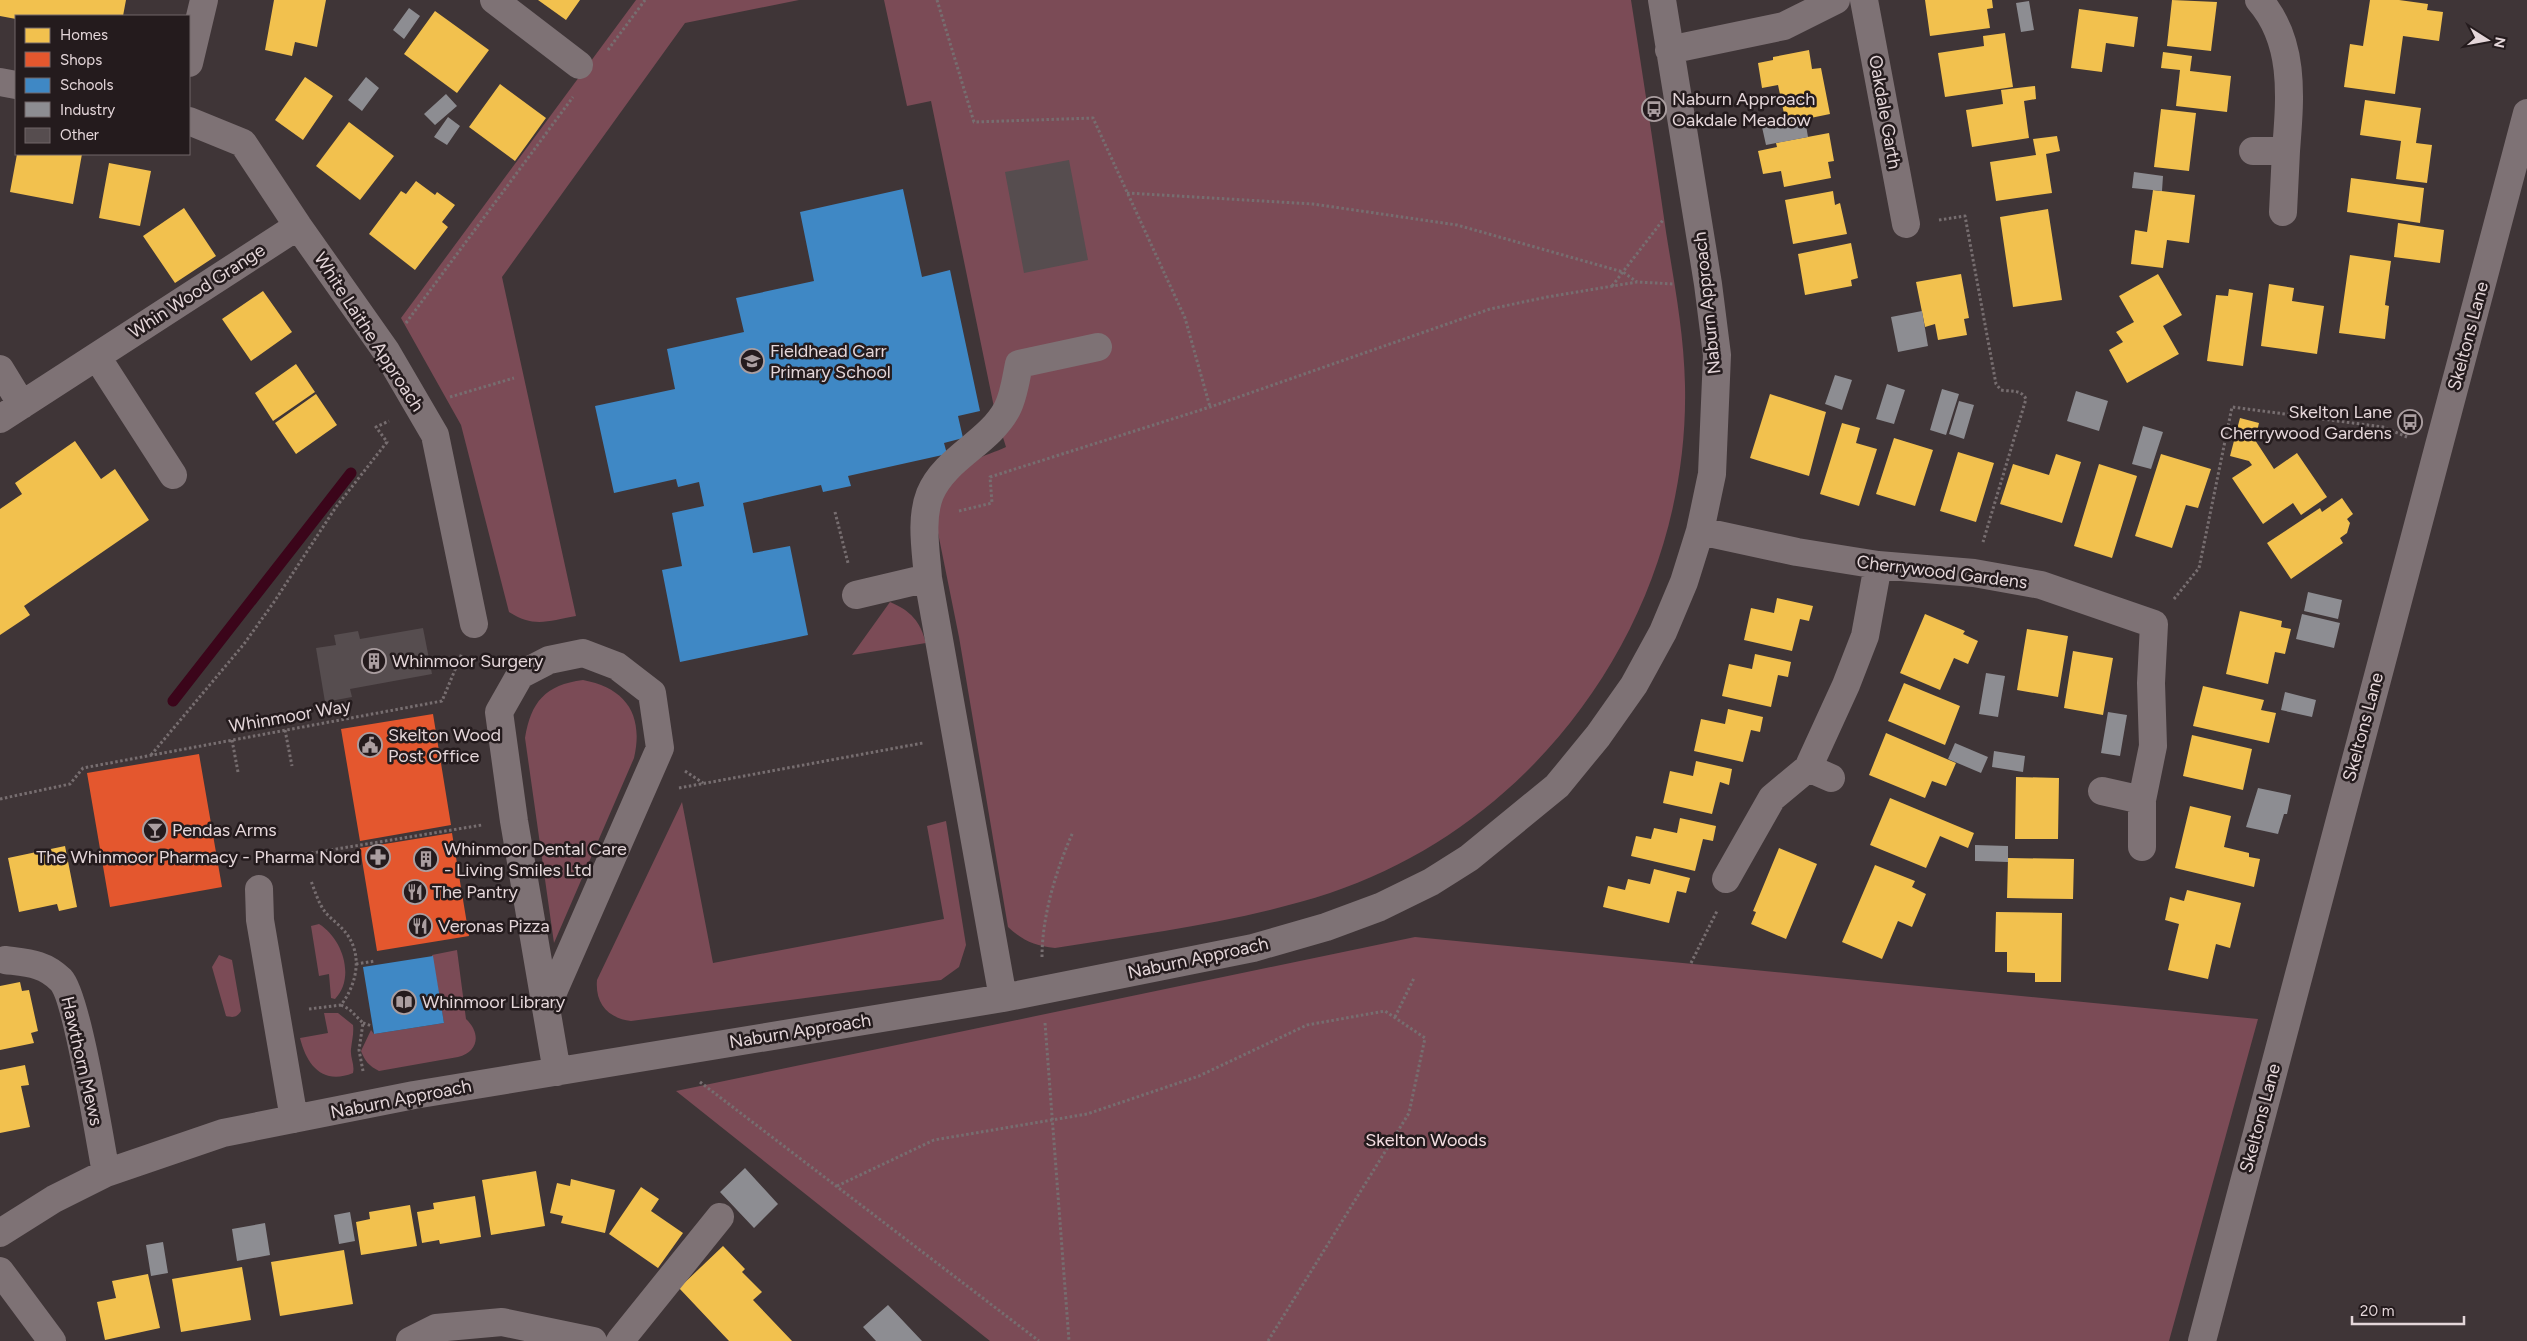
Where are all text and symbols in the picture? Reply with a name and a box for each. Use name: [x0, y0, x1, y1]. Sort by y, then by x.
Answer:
legend: [15, 15, 190, 155]
north arrow: [2462, 15, 2512, 65]
text: Homes: [60, 26, 108, 44]
text: N: [2490, 35, 2509, 49]
text: Shops: [60, 51, 102, 69]
street label: Oakdale Garth: [1864, 53, 1906, 171]
text: Schools: [60, 76, 113, 94]
place label: Naburn Approach Oakdale Meadow: [1672, 88, 1815, 131]
bus stop icon: Naburn Approach Oakdale Meadow: [1641, 96, 1667, 122]
text: Industry: [60, 101, 115, 119]
text: Other: [60, 126, 99, 144]
street label: Naburn Approach: [1689, 231, 1725, 375]
street label: Whin Wood Grange: [125, 239, 269, 343]
street label: White Laithe Approach: [309, 248, 429, 416]
street label: Skeltons Lane: [2443, 279, 2493, 393]
place label: Fieldhead Carr Primary School: [770, 340, 891, 383]
school or university icon: Fieldhead Carr Primary School: [739, 348, 765, 374]
place label: Skelton Lane Cherrywood Gardens: [2220, 401, 2392, 444]
bus stop icon: Skelton Lane Cherrywood Gardens: [2397, 409, 2423, 435]
street label: Cherrywood Gardens: [1855, 551, 2029, 593]
building icon: Whinmoor Surgery: [361, 648, 387, 674]
place label: Whinmoor Surgery: [392, 650, 544, 672]
street label: Skeltons Lane: [2338, 670, 2388, 784]
street label: Whinmoor Way: [227, 694, 353, 738]
place label: Skelton Wood Post Office: [388, 724, 501, 767]
public building icon: Skelton Wood Post Office: [357, 732, 383, 758]
bar icon: Pendas Arms: [142, 817, 168, 843]
place label: Pendas Arms: [172, 819, 277, 841]
place label: Whinmoor Dental Care - Living Smiles Ltd: [444, 838, 627, 881]
pharmacy icon: The Whinmoor Pharmacy - Pharma Nord: [365, 844, 391, 870]
place label: The Whinmoor Pharmacy - Pharma Nord: [36, 846, 360, 868]
building icon: Whinmoor Dental Care - Living Smiles Ltd: [413, 846, 439, 872]
restaurant icon: The Pantry: [402, 879, 428, 905]
place label: The Pantry: [432, 881, 519, 903]
restaurant icon: Veronas Pizza: [407, 913, 433, 939]
place label: Veronas Pizza: [438, 915, 550, 937]
street label: Naburn Approach: [1126, 932, 1270, 984]
library icon: Whinmoor Library: [391, 989, 417, 1015]
place label: Whinmoor Library: [422, 991, 566, 1013]
street label: Hawthorn Mews: [56, 994, 108, 1128]
street label: Naburn Approach: [728, 1009, 872, 1053]
street label: Skeltons Lane: [2235, 1061, 2285, 1175]
street label: Naburn Approach: [329, 1075, 473, 1123]
park label: Skelton Woods: [1365, 1129, 1487, 1151]
scale bar: [2352, 1294, 2464, 1326]
text: 20 m: [2360, 1302, 2394, 1320]

